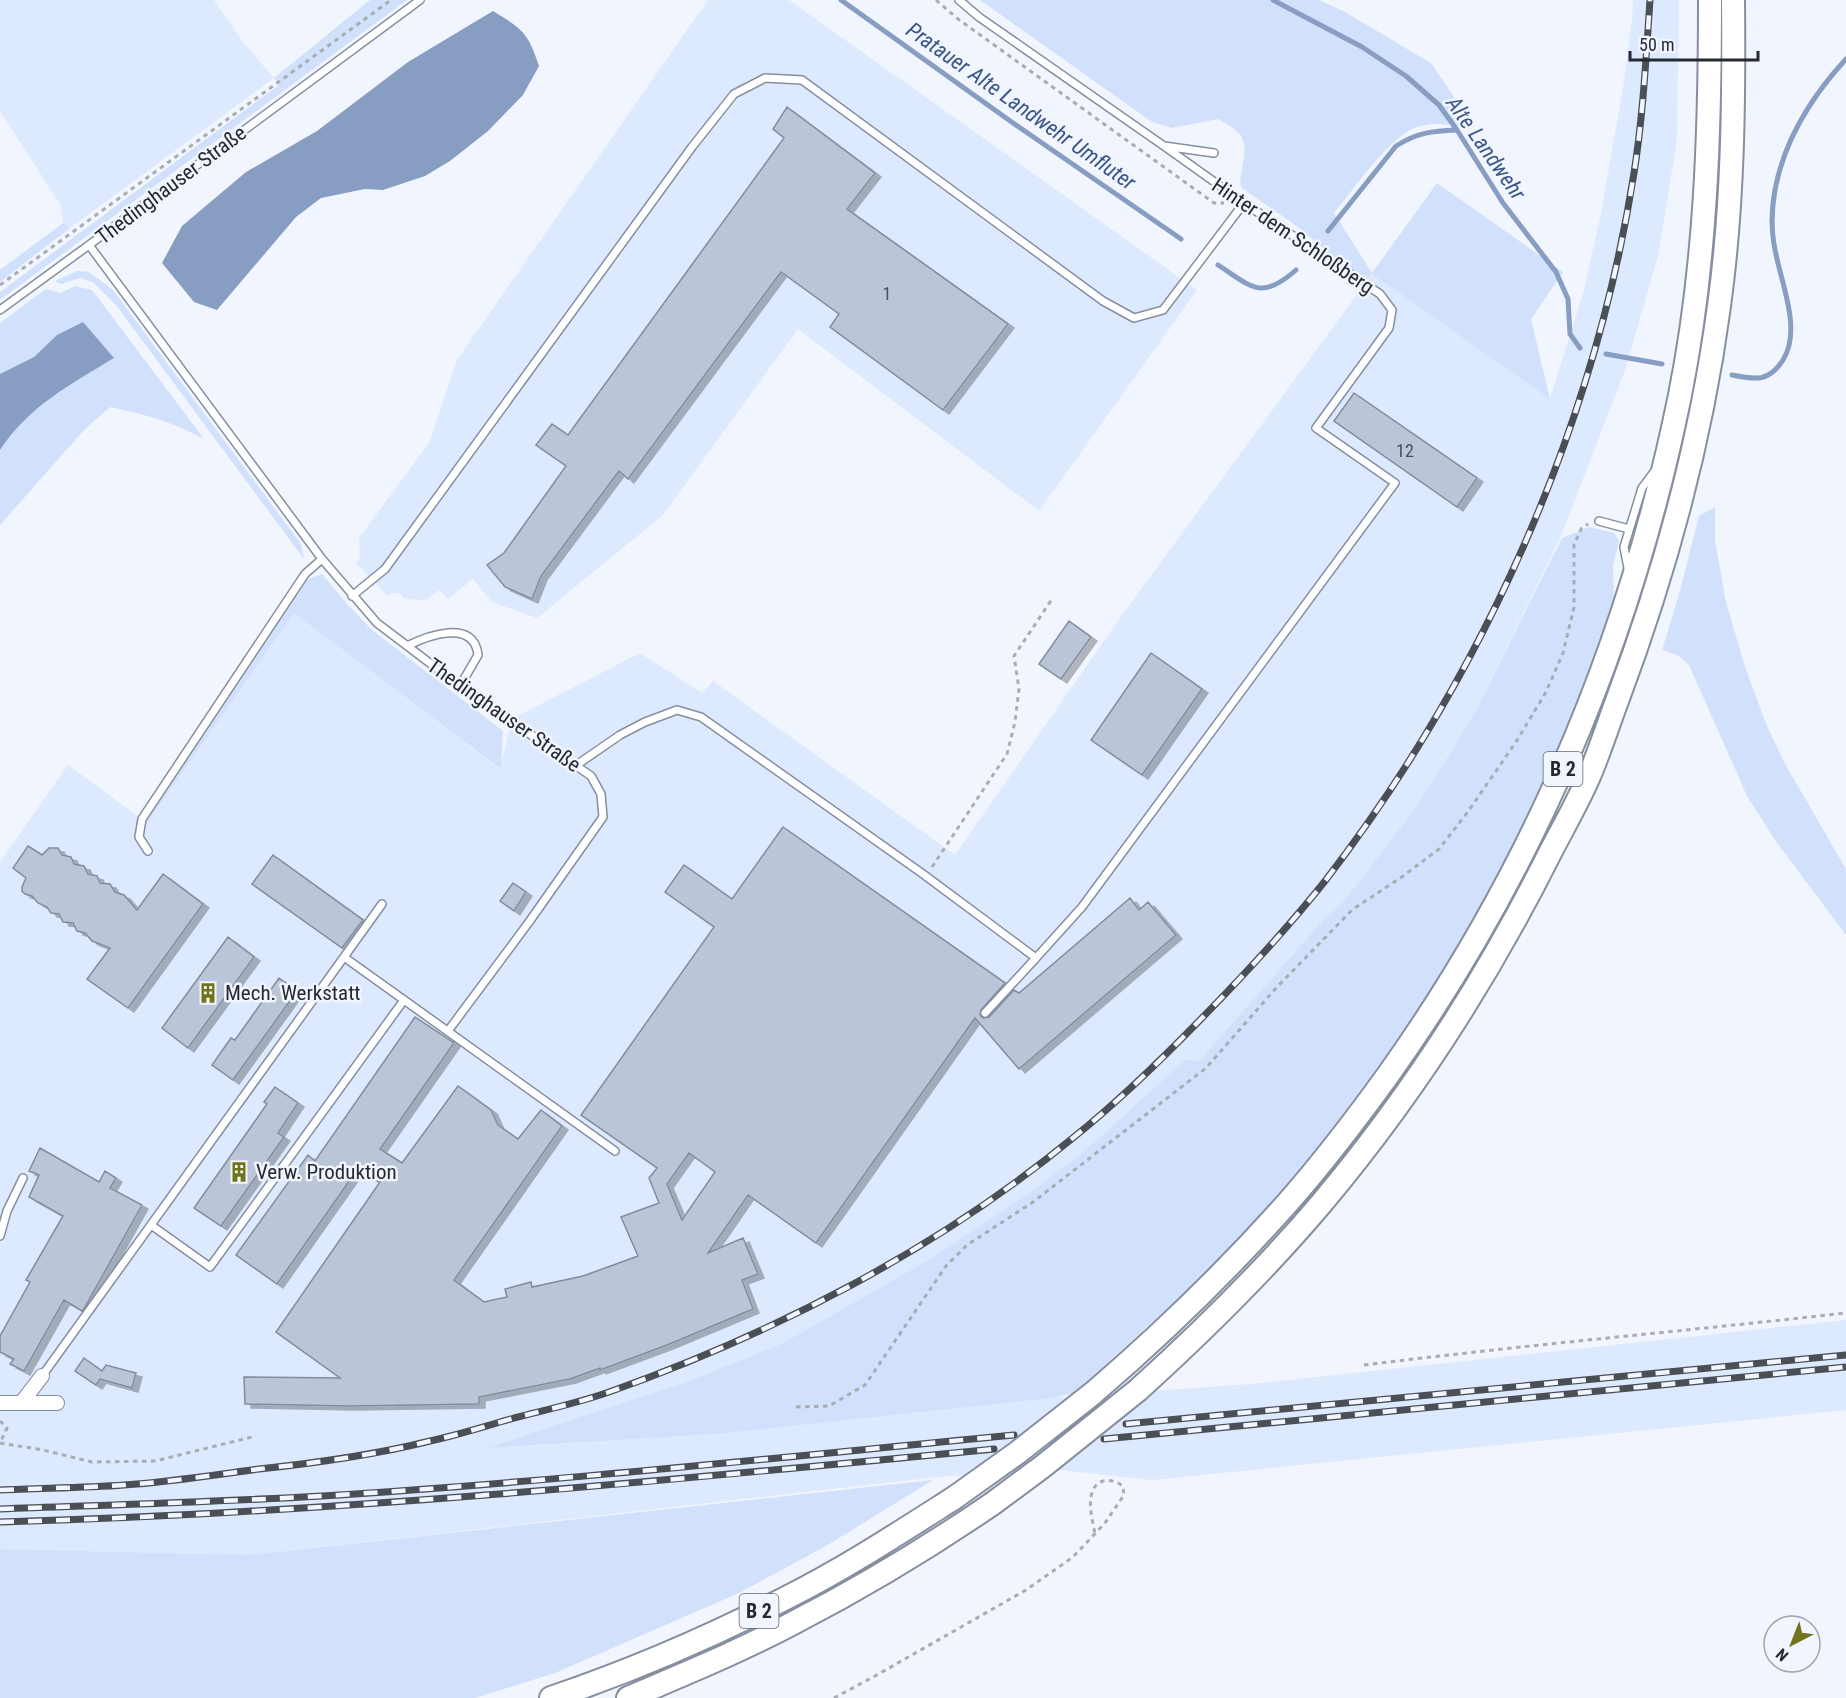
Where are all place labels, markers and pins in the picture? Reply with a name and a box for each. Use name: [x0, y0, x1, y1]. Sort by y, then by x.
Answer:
building icon: Mech. Werkstatt: [196, 981, 220, 1005]
place label: Mech. Werkstatt: [225, 981, 361, 1005]
building icon: Verw. Produktion: [227, 1160, 251, 1184]
place label: Verw. Produktion: [256, 1160, 397, 1184]

